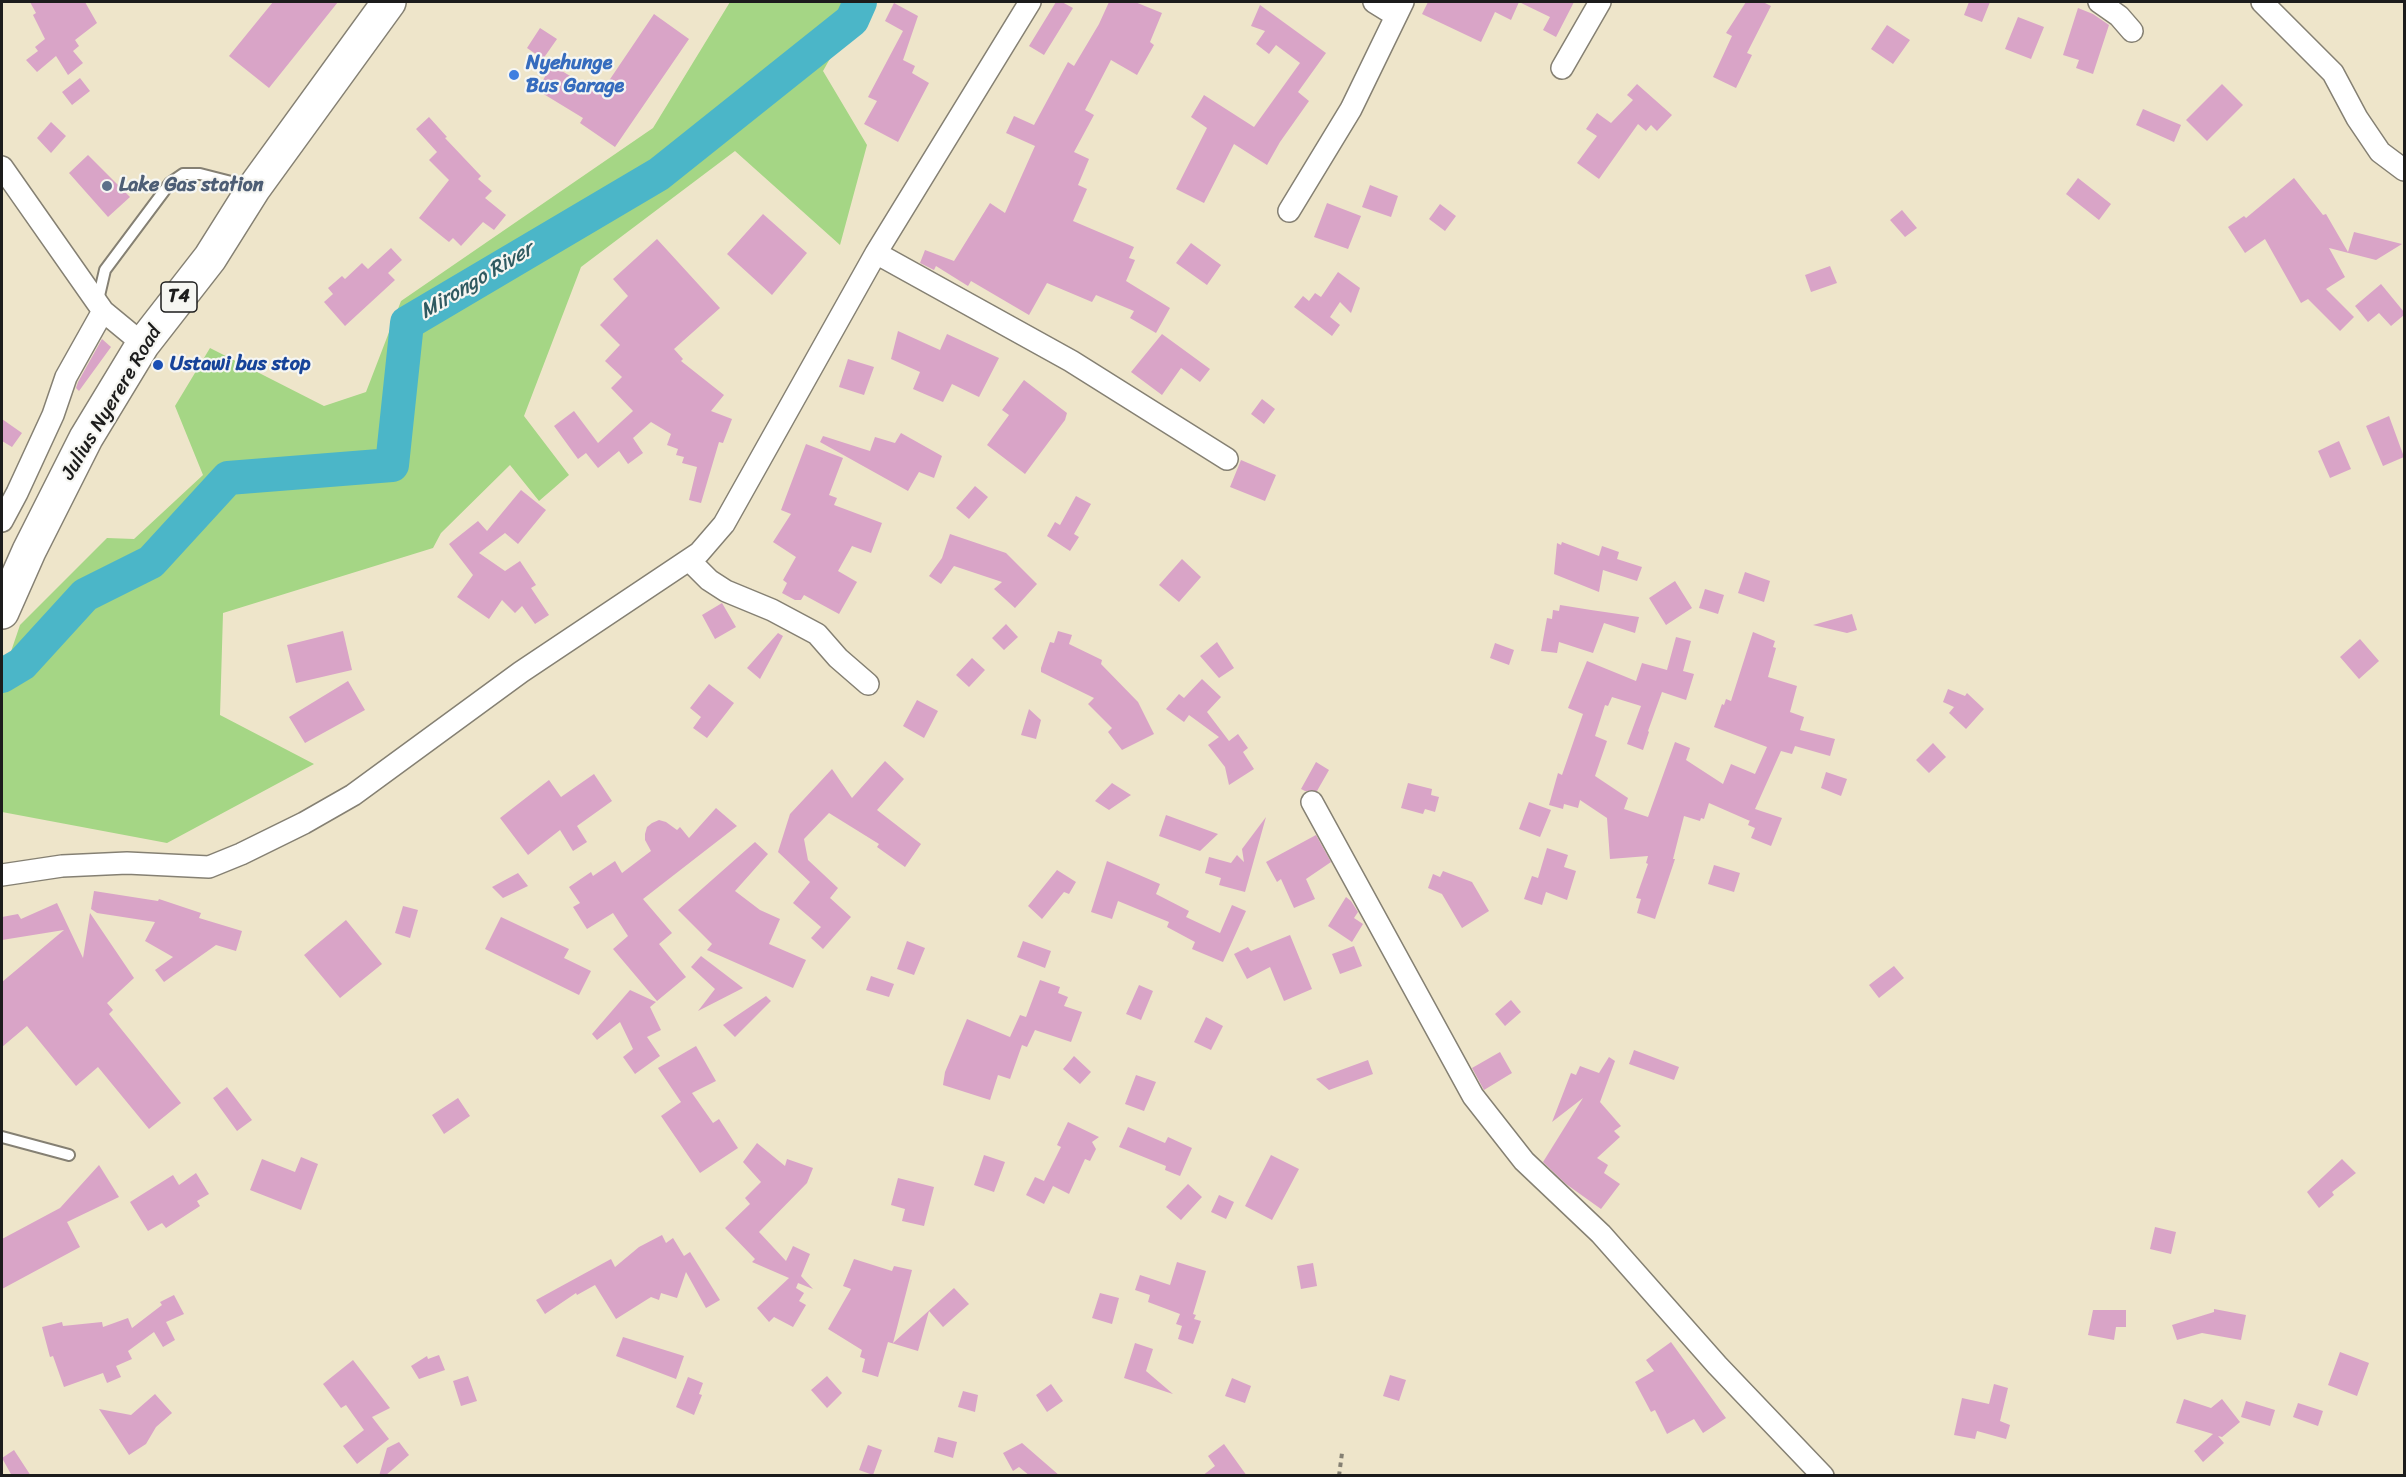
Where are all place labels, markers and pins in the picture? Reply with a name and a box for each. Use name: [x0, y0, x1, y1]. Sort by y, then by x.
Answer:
place label: Nyehunge Bus Garage: [526, 52, 624, 99]
marker: Nyehunge Bus Garage: [507, 68, 521, 82]
place label: Lake Gas station: [119, 174, 264, 198]
marker: Lake Gas station: [100, 179, 114, 193]
place label: Ustawi bus stop: [170, 353, 311, 377]
marker: Ustawi bus stop: [151, 358, 165, 372]

